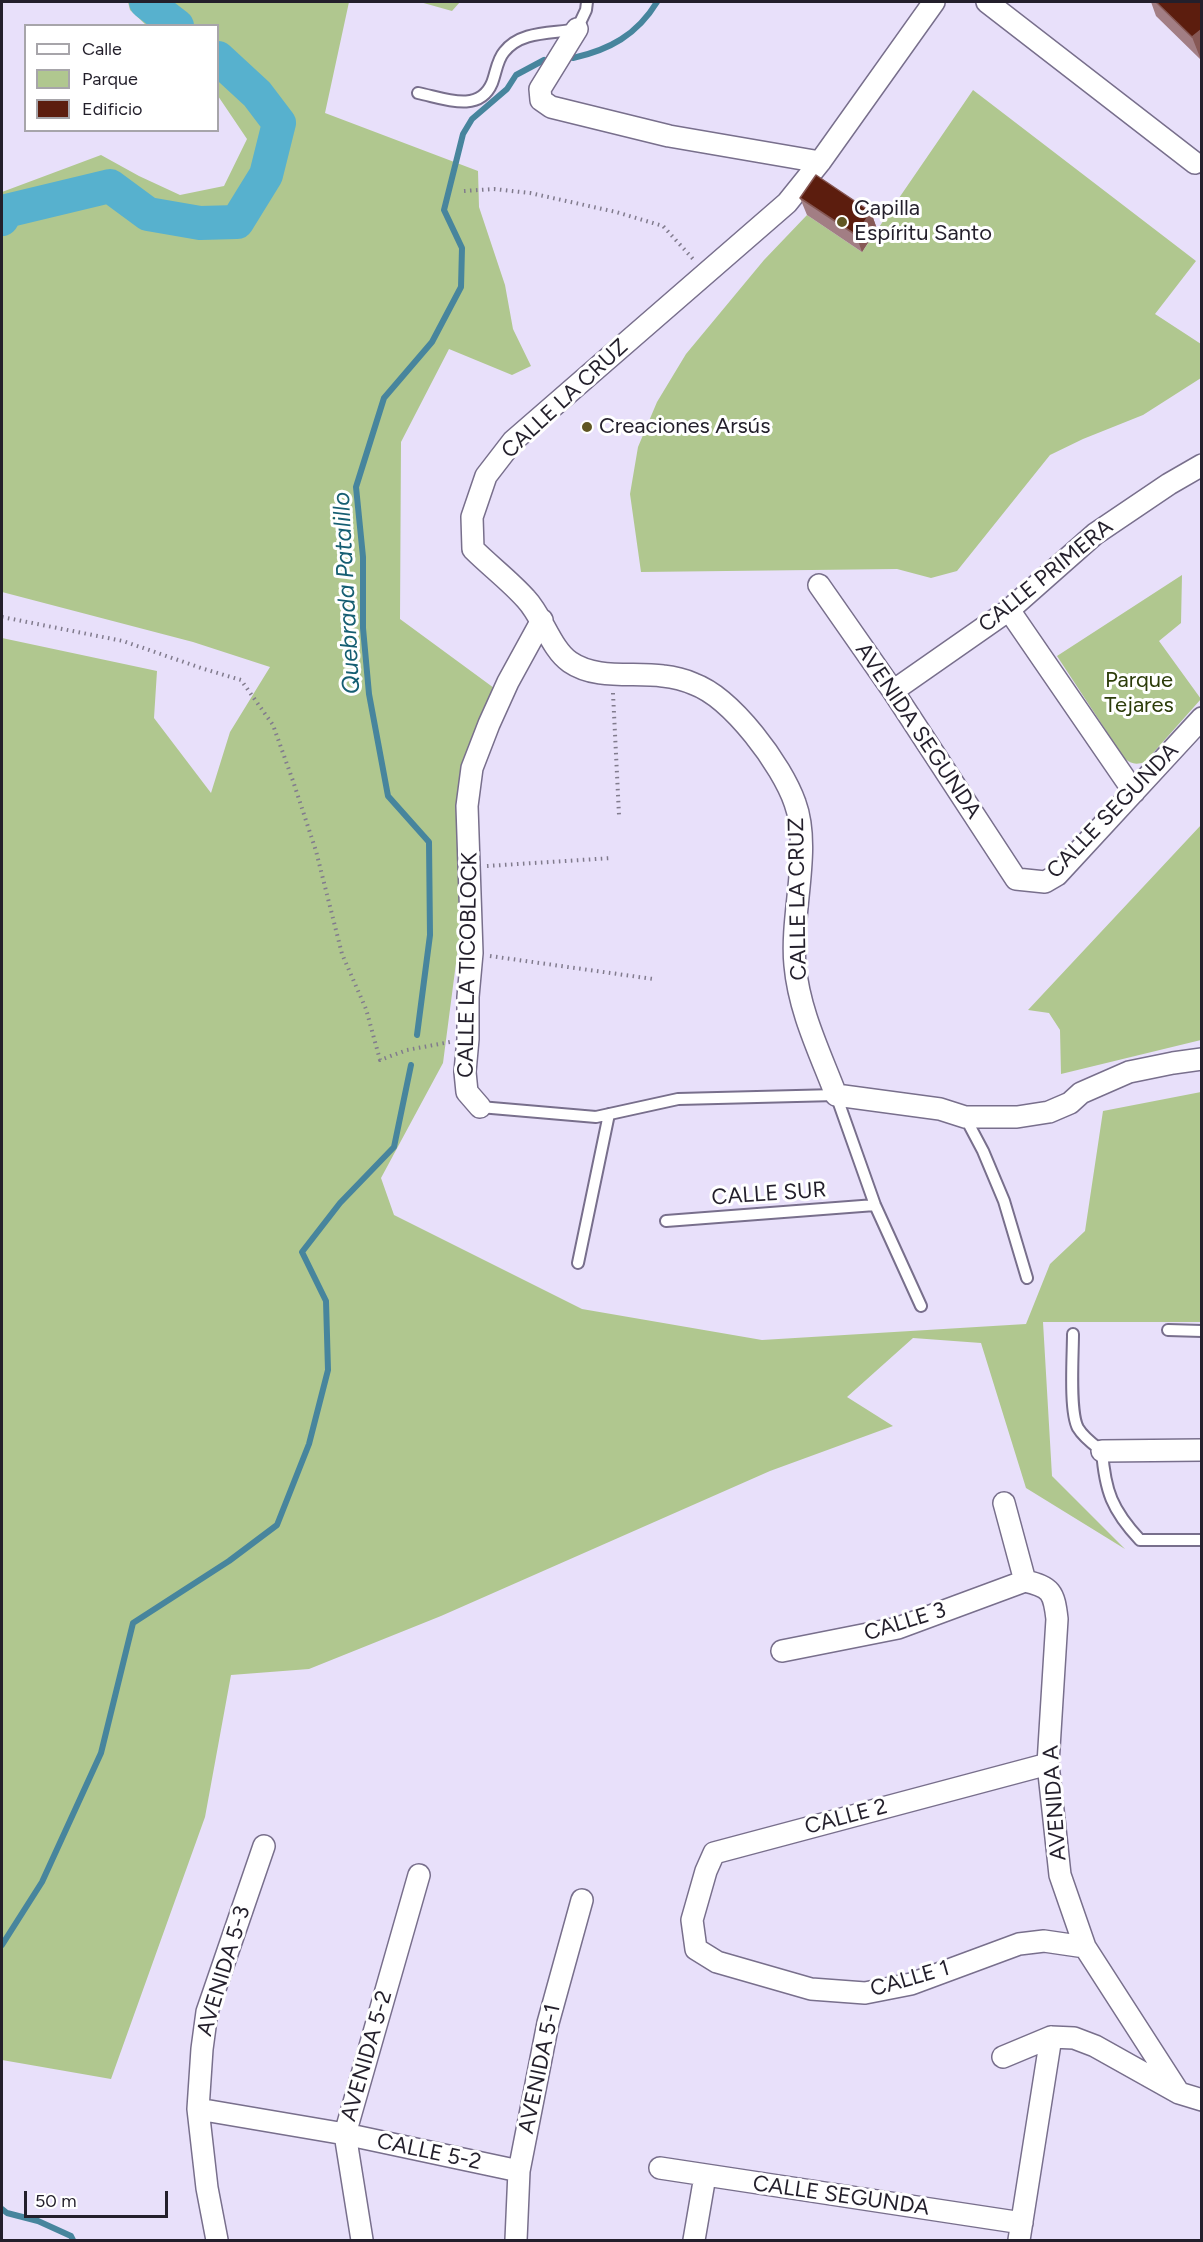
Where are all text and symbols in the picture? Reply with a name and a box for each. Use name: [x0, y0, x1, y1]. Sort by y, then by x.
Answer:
legend: [24, 24, 219, 132]
text: Calle: [82, 38, 122, 60]
text: Parque: [82, 68, 138, 90]
text: Edificio: [82, 98, 143, 120]
place label: Capilla Espíritu Santo: [854, 196, 992, 248]
marker: Capilla Espíritu Santo: [835, 215, 849, 229]
street label: CALLE LA CRUZ: [496, 334, 634, 464]
place label: Creaciones Arsús: [599, 414, 770, 440]
marker: Creaciones Arsús: [580, 420, 594, 434]
water label: Quebrada Patalillo: [327, 491, 367, 695]
street label: CALLE PRIMERA: [974, 514, 1118, 638]
street label: AVENIDA SEGUNDA: [849, 638, 987, 824]
park label: Parque Tejares: [1104, 668, 1174, 720]
street label: CALLE SEGUNDA: [1042, 738, 1184, 884]
street label: CALLE LA CRUZ: [783, 817, 813, 981]
street label: CALLE LA TICOBLOCK: [453, 852, 483, 1078]
street label: CALLE SUR: [711, 1177, 827, 1211]
street label: CALLE 3: [861, 1597, 949, 1647]
street label: AVENIDA A: [1038, 1744, 1072, 1862]
street label: CALLE 2: [802, 1793, 890, 1841]
street label: AVENIDA 5-3: [192, 1903, 256, 2039]
street label: CALLE 1: [867, 1955, 953, 2003]
street label: AVENIDA 5-2: [336, 1988, 398, 2124]
street label: AVENIDA 5-1: [513, 2002, 567, 2136]
street label: CALLE 5-2: [374, 2128, 484, 2176]
street label: CALLE SEGUNDA: [751, 2171, 931, 2221]
scale bar: [27, 2179, 171, 2217]
text: 50 m: [35, 2190, 77, 2212]

